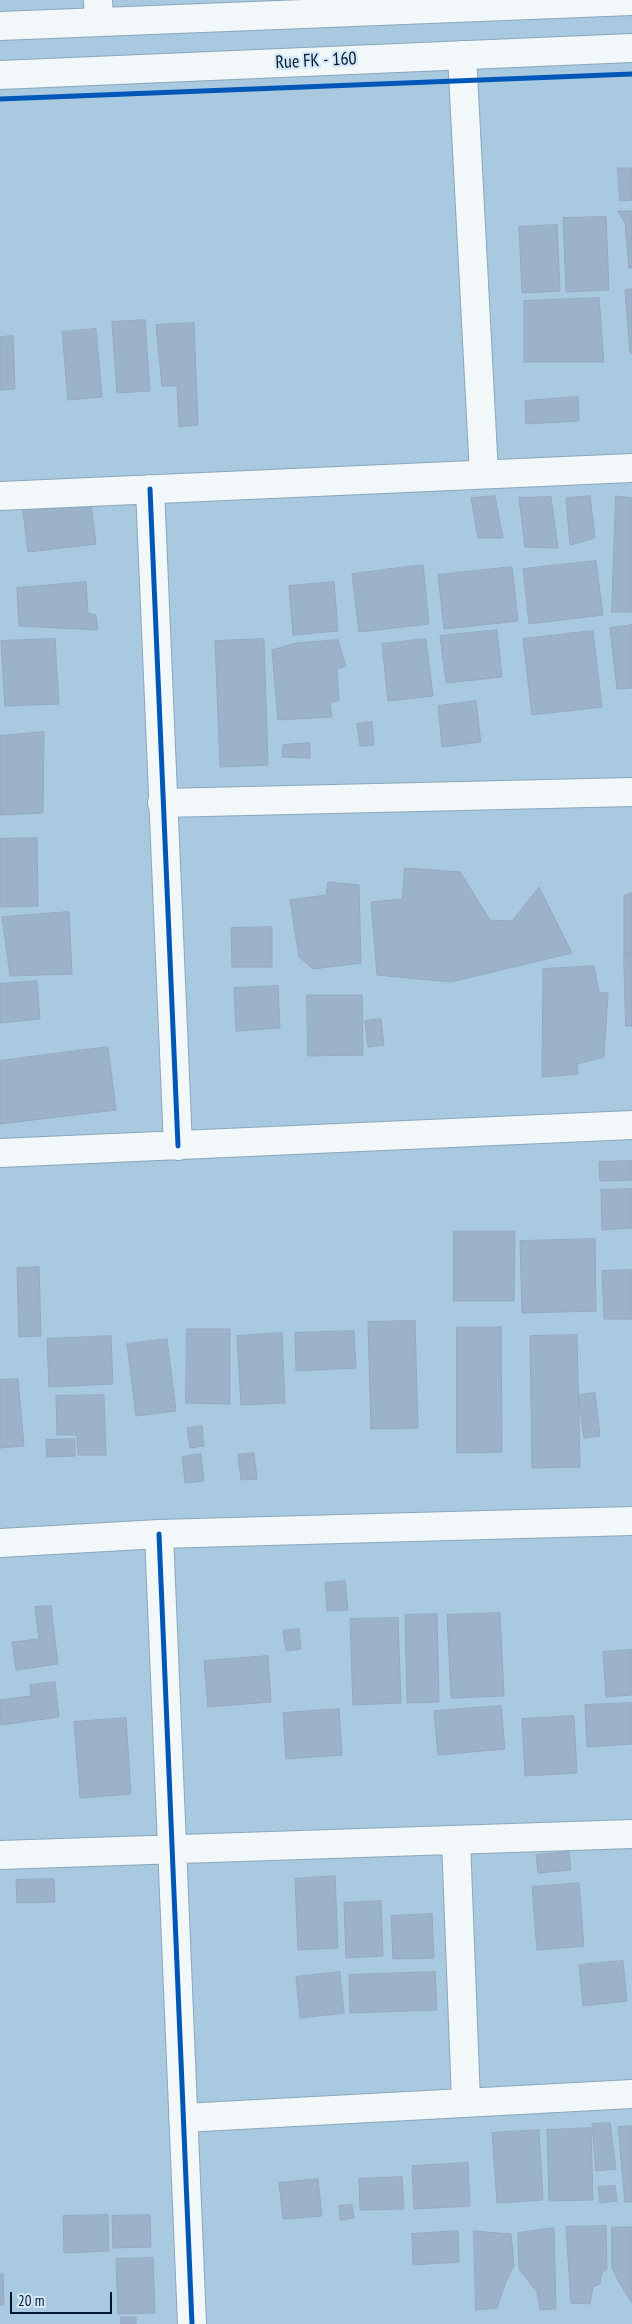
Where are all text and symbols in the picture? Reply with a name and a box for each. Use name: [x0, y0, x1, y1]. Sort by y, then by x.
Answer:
street label: Rue FK - 160: [275, 48, 357, 74]
scale bar: [12, 2282, 115, 2314]
text: 20 m: [18, 2291, 44, 2310]

